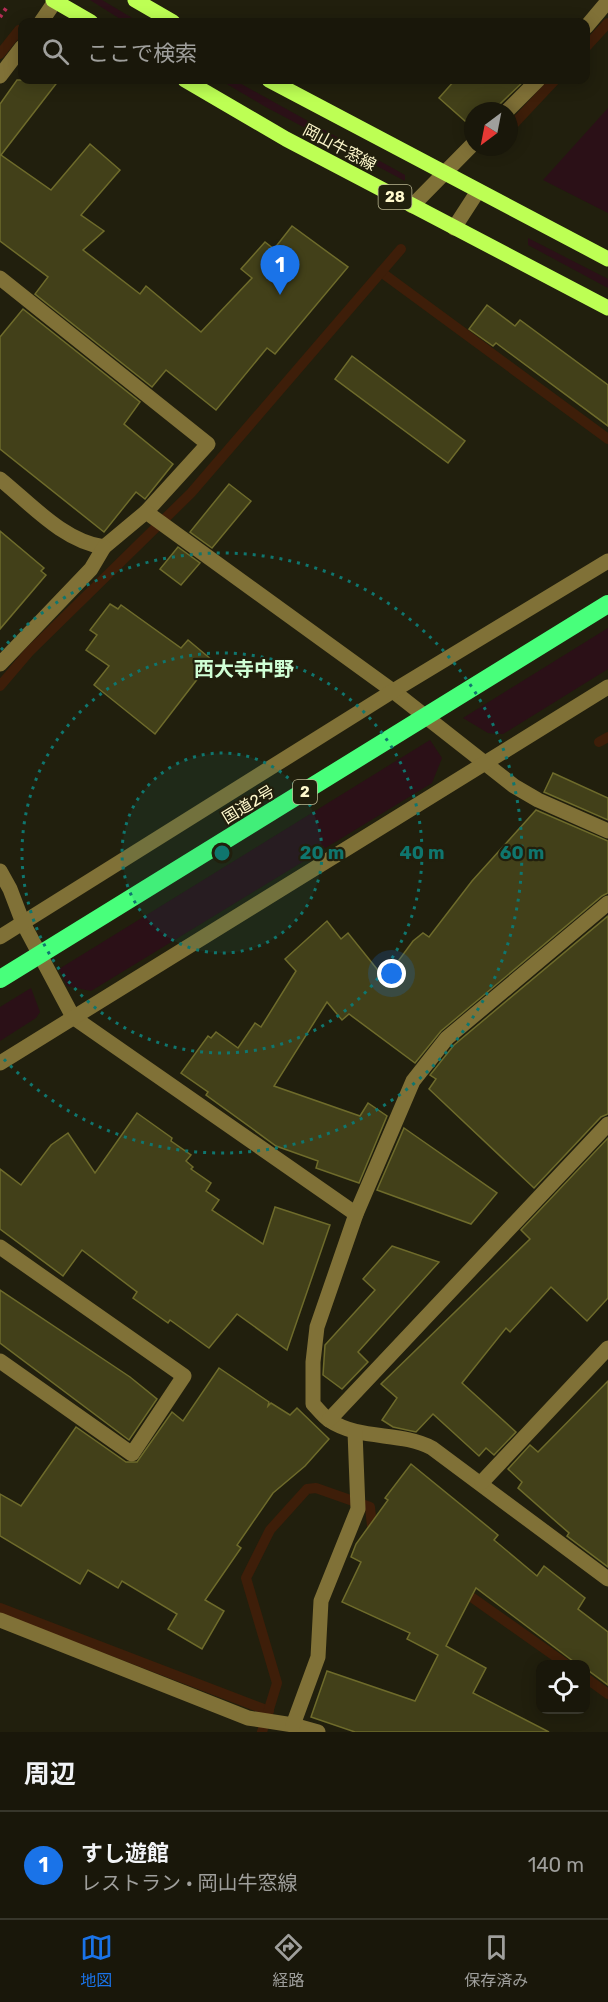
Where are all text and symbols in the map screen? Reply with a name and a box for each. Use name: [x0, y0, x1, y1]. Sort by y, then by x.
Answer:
search box: [18, 18, 590, 84]
icon: search: [39, 35, 72, 68]
text: ここで検索: [87, 40, 197, 67]
north arrow: [464, 102, 518, 156]
street label: 岡山牛窓線: [300, 120, 380, 175]
road number: 28: [378, 185, 412, 209]
pin: 1: [260, 246, 300, 295]
district label: 西大寺中野: [194, 657, 294, 681]
road number: 2: [293, 780, 317, 804]
street label: 国道2号: [219, 782, 278, 827]
text: 20 m: [300, 842, 344, 864]
text: 40 m: [400, 842, 444, 864]
text: 60 m: [500, 842, 544, 864]
centre of rings: [212, 843, 232, 863]
your location: [377, 959, 406, 988]
map controls: [536, 1660, 590, 1714]
button: locate: [536, 1660, 590, 1714]
text: 周辺: [24, 1759, 76, 1790]
text: すし遊館: [81, 1840, 169, 1867]
text: 1: [39, 1853, 48, 1877]
text: 140 m: [528, 1853, 584, 1877]
text: レストラン · 岡山牛窓線: [81, 1871, 297, 1895]
tab: 地図: [80, 1931, 113, 1991]
tab: 経路: [272, 1931, 305, 1991]
tab: 保存済み: [464, 1931, 528, 1991]

